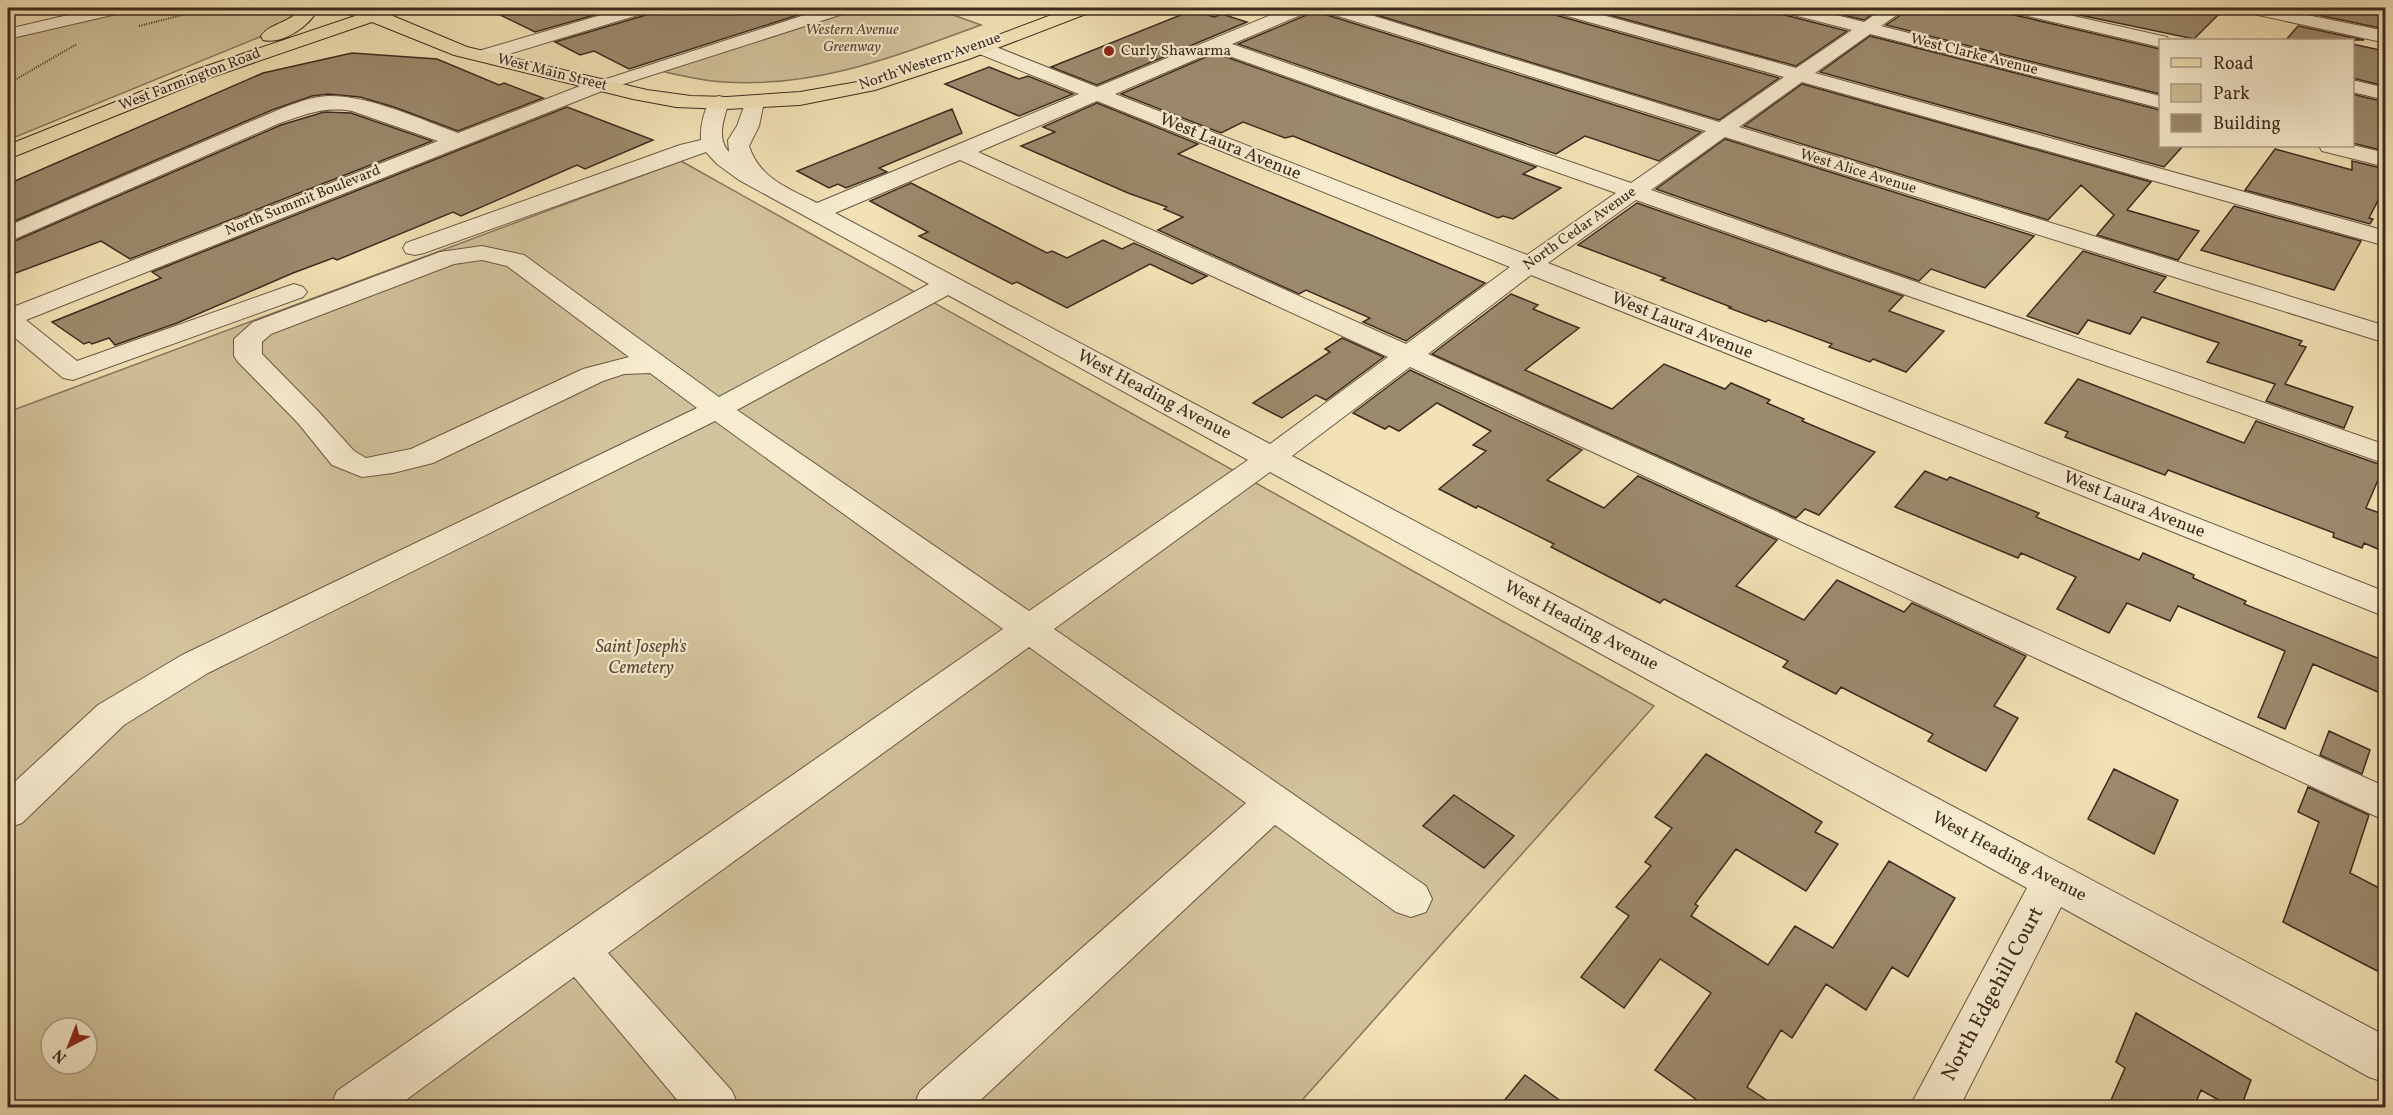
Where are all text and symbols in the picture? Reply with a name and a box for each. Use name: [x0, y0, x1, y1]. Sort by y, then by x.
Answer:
park label: Western Avenue Greenway: [805, 20, 899, 58]
street label: North Western Avenue: [856, 28, 1004, 96]
street label: West Clarke Avenue: [1908, 29, 2040, 81]
legend: [2159, 39, 2354, 147]
place label: Curly Shawarma: [1121, 41, 1231, 62]
street label: West Farmington Road: [116, 43, 264, 117]
marker: Curly Shawarma: [1102, 44, 1116, 58]
street label: West Main Street: [495, 49, 609, 97]
text: Road: [2213, 52, 2254, 77]
text: Park: [2213, 82, 2250, 107]
street label: West Laura Avenue: [1155, 107, 1305, 187]
text: Building: [2213, 112, 2281, 137]
street label: West Alice Avenue: [1797, 144, 1919, 200]
street label: North Summit Boulevard: [222, 160, 384, 242]
street label: North Cedar Avenue: [1519, 182, 1641, 276]
street label: West Laura Avenue: [1607, 286, 1757, 366]
street label: West Heading Avenue: [1072, 344, 1236, 446]
street label: West Laura Avenue: [2059, 465, 2209, 545]
street label: West Heading Avenue: [1499, 575, 1663, 677]
park label: Saint Joseph's Cemetery: [595, 635, 687, 681]
street label: West Heading Avenue: [1927, 806, 2091, 908]
street label: North Edgehill Court: [1935, 902, 2051, 1086]
north arrow: [39, 1016, 99, 1076]
text: N: [48, 1043, 72, 1068]

